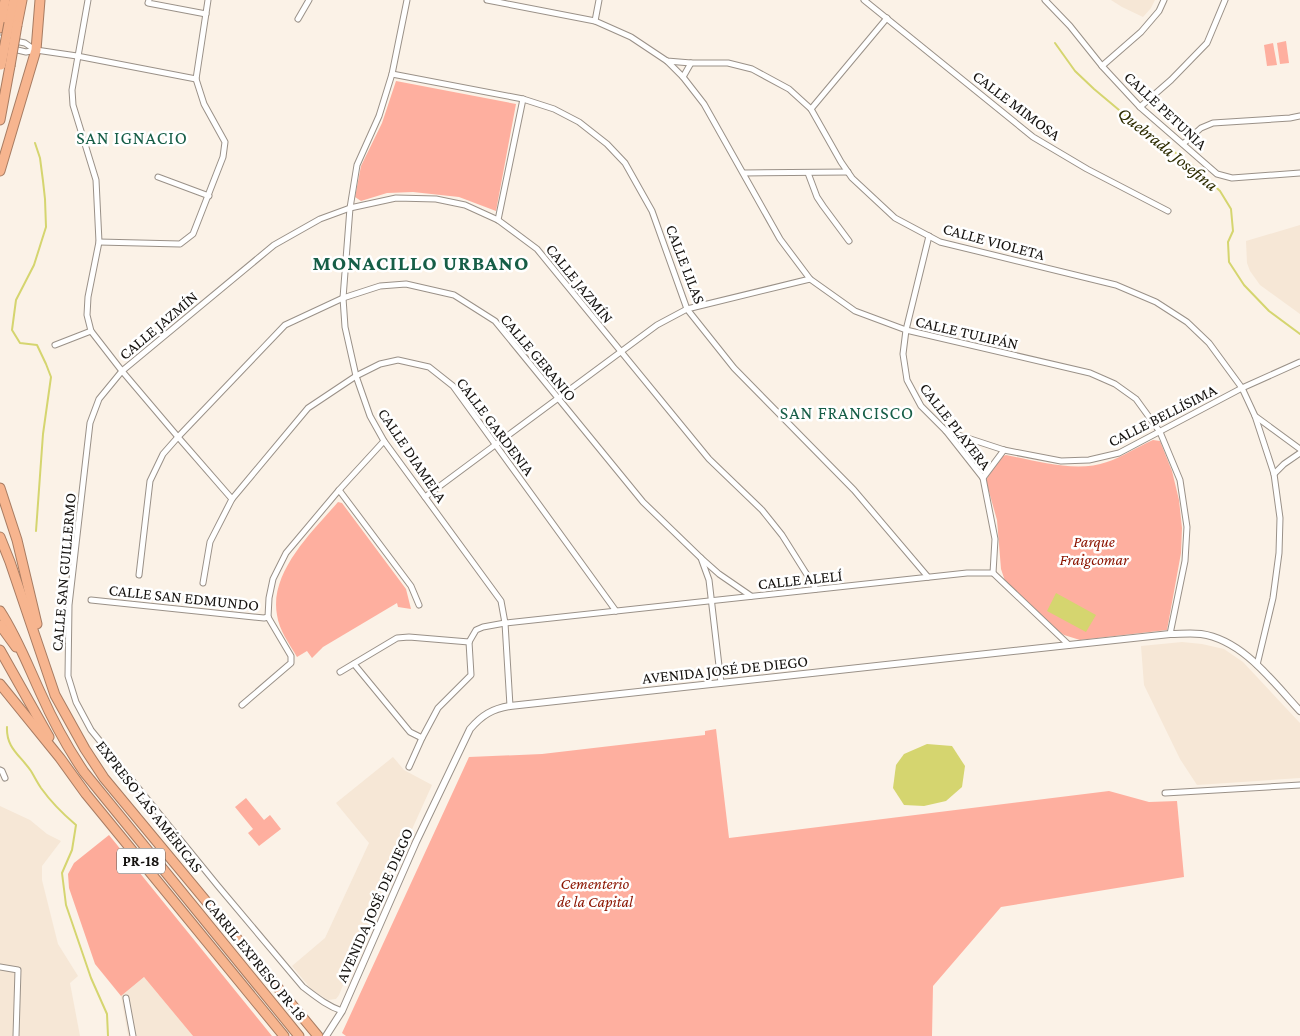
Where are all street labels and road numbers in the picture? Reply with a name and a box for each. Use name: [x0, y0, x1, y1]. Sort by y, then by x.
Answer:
street label: CALLE MIMOSA: [970, 67, 1064, 144]
street label: CALLE PETUNIA: [1121, 68, 1211, 153]
street label: CALLE VIOLETA: [941, 220, 1047, 263]
street label: CALLE LILAS: [663, 222, 708, 306]
street label: CALLE JAZMÍN: [542, 240, 617, 327]
street label: CALLE JAZMÍN: [116, 288, 202, 364]
street label: CALLE GERANIO: [497, 310, 580, 404]
street label: CALLE TULIPÁN: [914, 312, 1020, 353]
street label: CALLE GARDENIA: [453, 374, 538, 479]
street label: CALLE PLAYERA: [917, 380, 995, 474]
street label: CALLE BELLÍSIMA: [1105, 380, 1220, 450]
street label: CALLE DIAMELA: [375, 405, 451, 506]
street label: CALLE SAN GUILLERMO: [48, 492, 79, 652]
street label: CALLE ALELÍ: [757, 567, 843, 592]
street label: CALLE SAN EDMUNDO: [108, 581, 260, 614]
street label: AVENIDA JOSÉ DE DIEGO: [641, 652, 809, 688]
street label: EXPRESO LAS AMÉRICAS: [93, 737, 206, 876]
street label: AVENIDA JOSÉ DE DIEGO: [333, 826, 417, 985]
road number: PR-18: [117, 848, 165, 874]
street label: CARRIL EXPRESO PR-18: [201, 895, 310, 1024]

